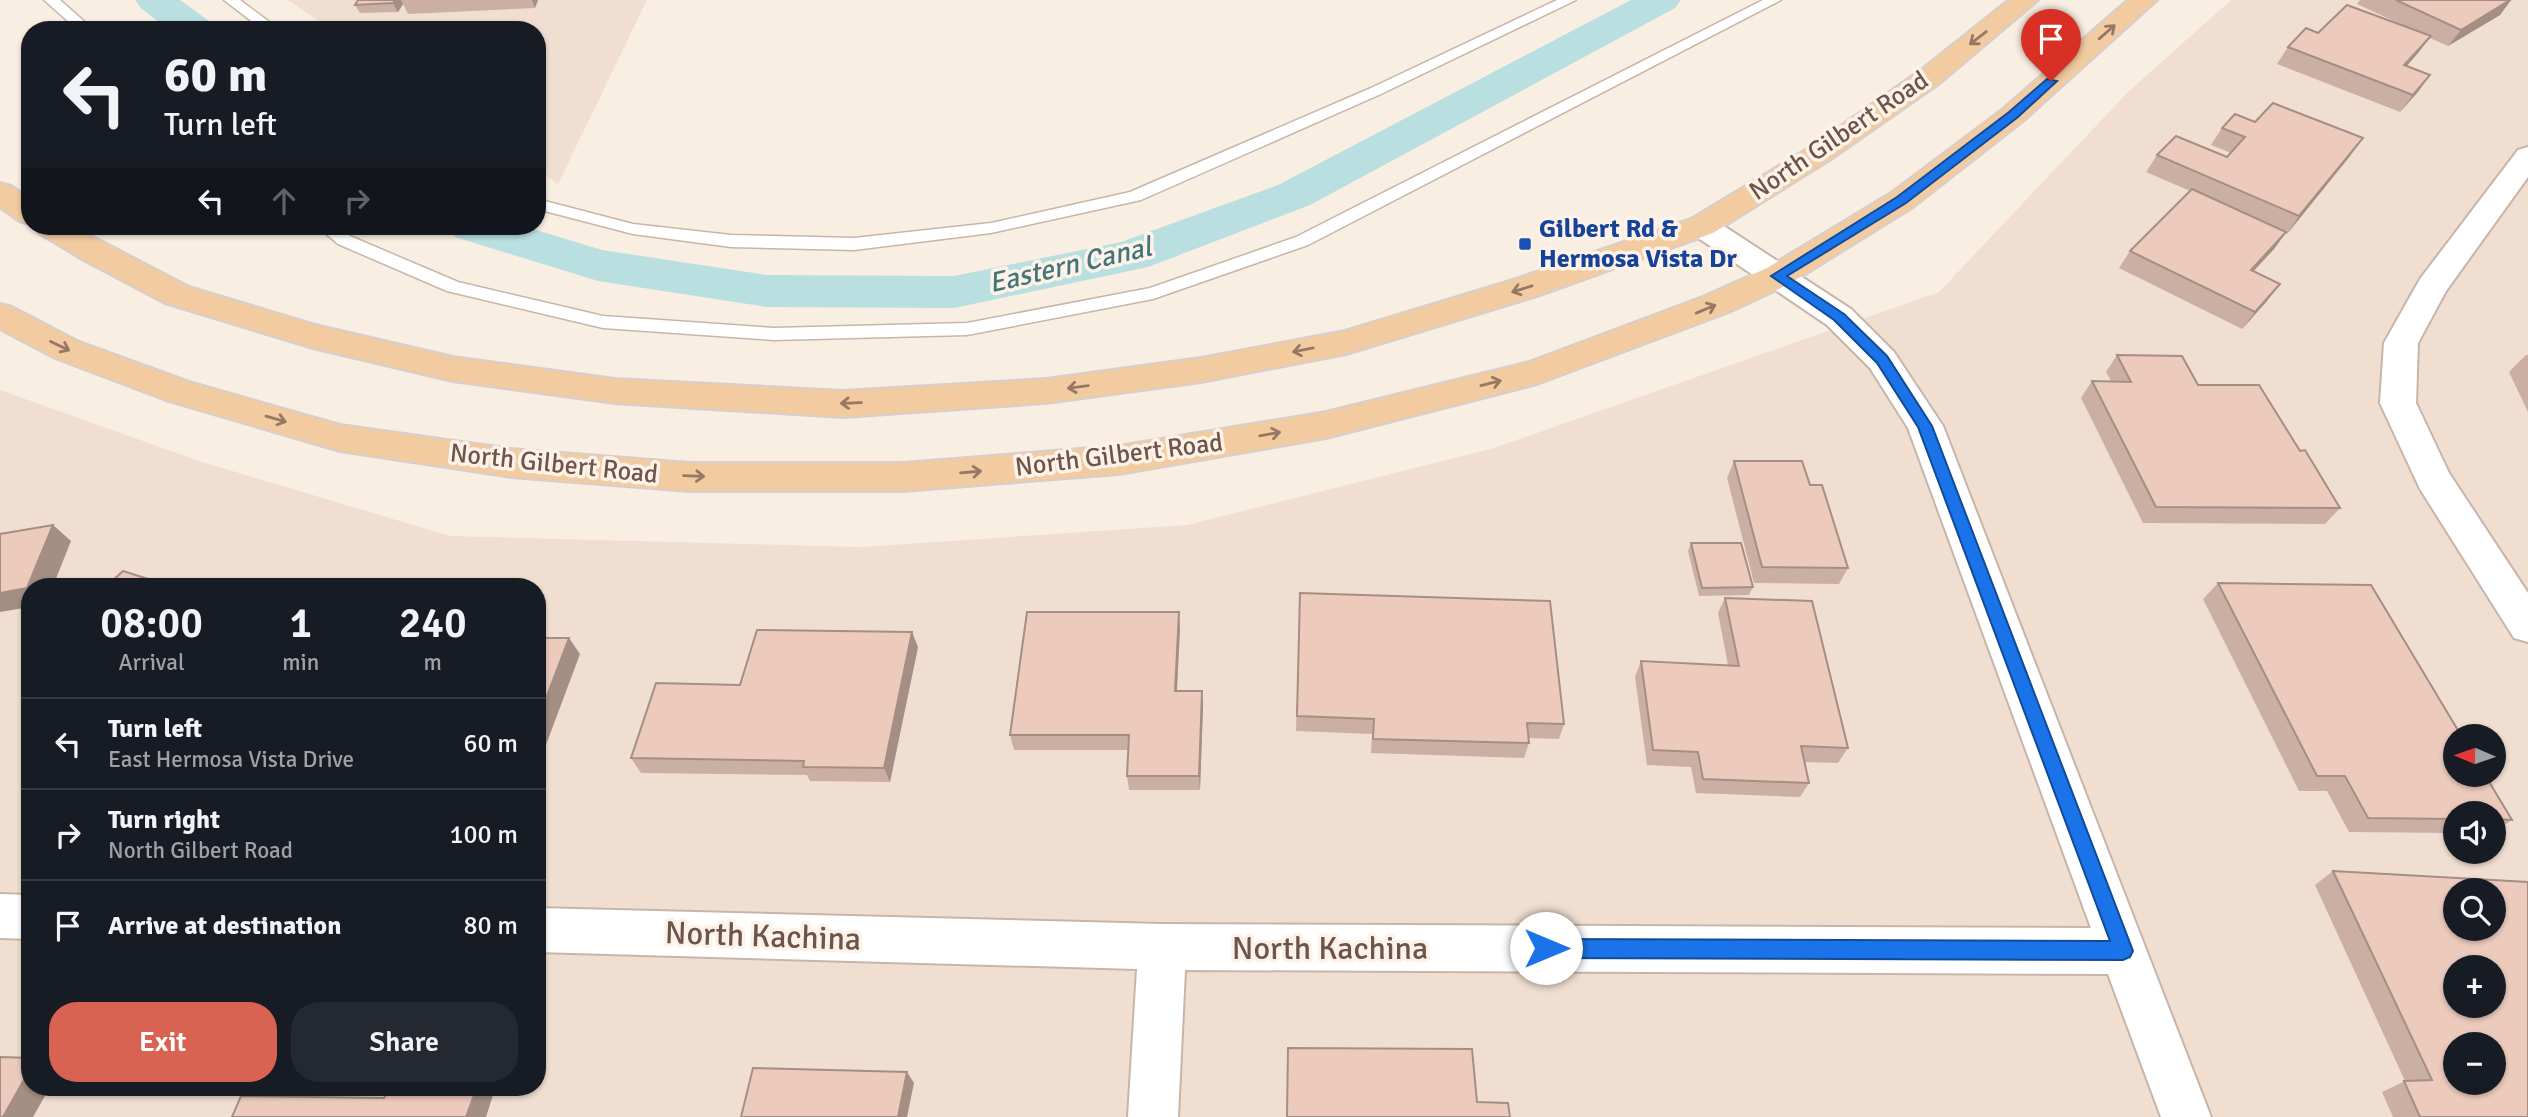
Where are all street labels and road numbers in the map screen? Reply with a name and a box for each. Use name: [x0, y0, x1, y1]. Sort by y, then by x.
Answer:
street label: North Gilbert Road: [1743, 64, 1935, 208]
street label: North Gilbert Road: [1013, 426, 1225, 484]
street label: North Gilbert Road: [448, 437, 660, 491]
street label: North Kachina: [664, 913, 862, 959]
street label: North Kachina: [1232, 929, 1428, 968]

